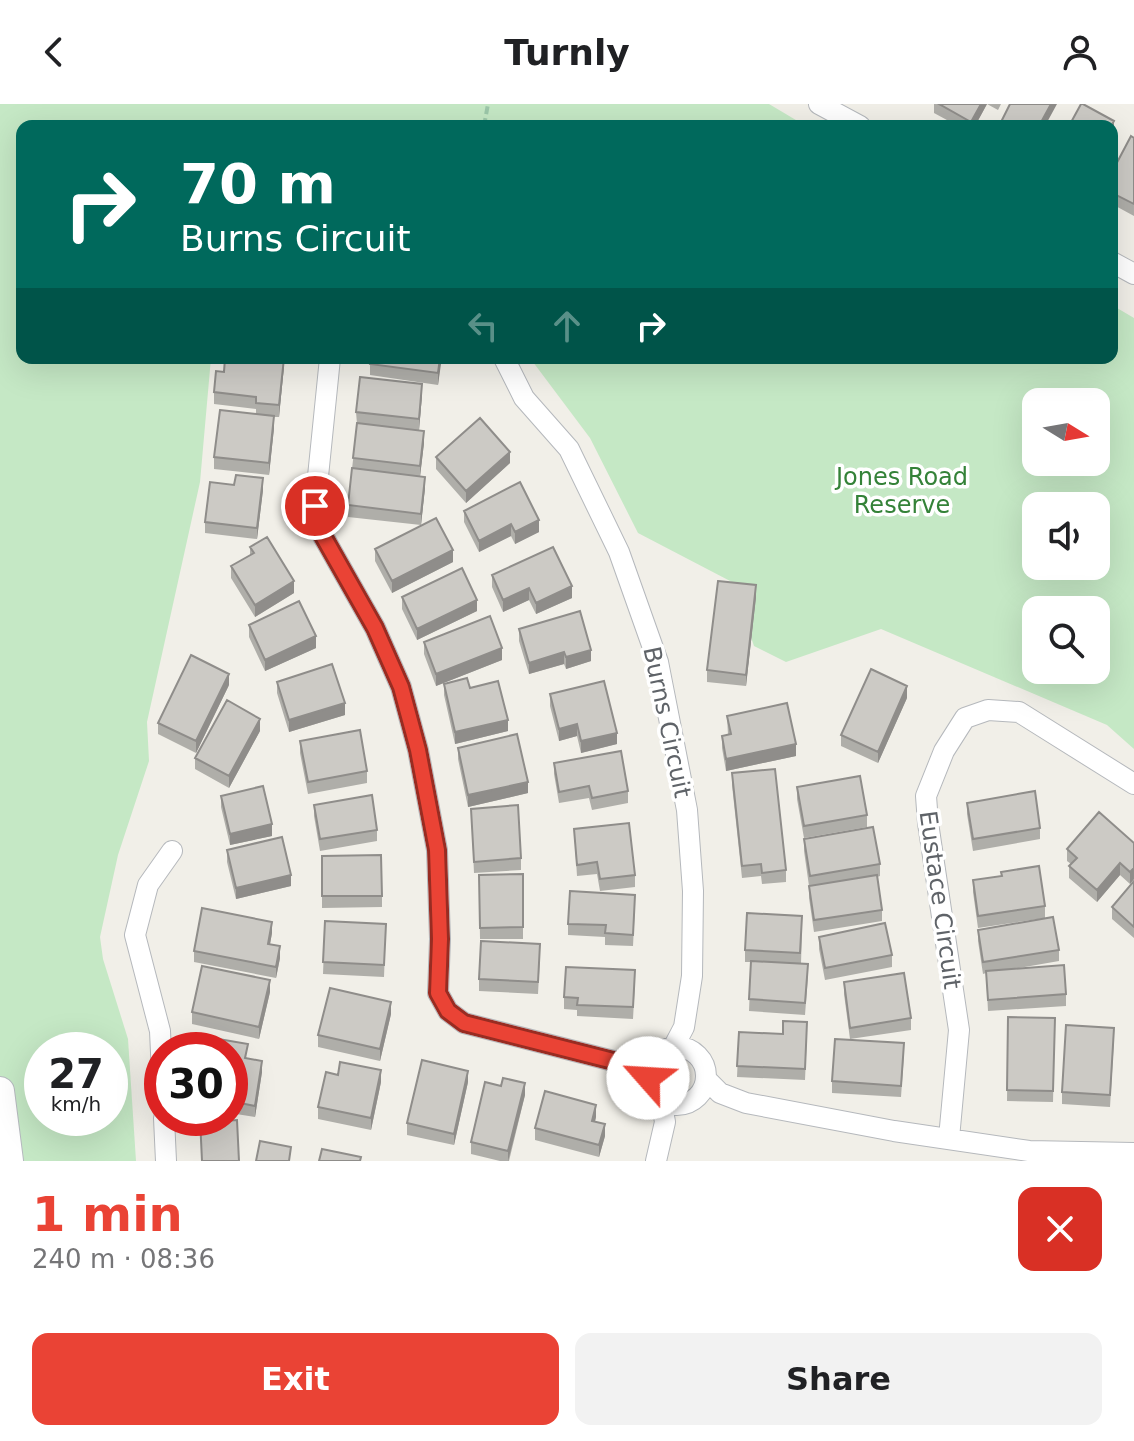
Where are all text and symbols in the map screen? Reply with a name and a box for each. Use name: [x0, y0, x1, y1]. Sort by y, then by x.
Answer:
icon: back: [32, 30, 76, 74]
icon: person: [1058, 30, 1102, 74]
text: Turnly: [504, 32, 630, 73]
text: 70 m: [180, 151, 336, 216]
icon: right: [48, 152, 152, 256]
text: Burns Circuit: [180, 218, 411, 259]
icon: left: [461, 304, 505, 348]
icon: ahead: [545, 304, 589, 348]
icon: right: [629, 304, 673, 348]
north arrow: [1022, 388, 1110, 476]
map controls: [1022, 388, 1110, 684]
park label: Jones Road Reserve: [834, 463, 968, 519]
pin: [281, 472, 349, 540]
icon: arrive: [293, 484, 337, 528]
button: sound: [1022, 492, 1110, 580]
button: search: [1022, 596, 1110, 684]
street label: Burns Circuit: [637, 644, 697, 800]
street label: Eustace Circuit: [914, 809, 966, 991]
speed limit sign: 30: [144, 1032, 248, 1136]
position arrow: [606, 1036, 690, 1120]
text: 27: [48, 1051, 104, 1097]
text: km/h: [51, 1092, 101, 1116]
text: 1 min: [32, 1186, 183, 1242]
button: close: [1018, 1187, 1102, 1271]
text: 240 m · 08:36: [32, 1244, 215, 1274]
button: Exit: [32, 1333, 559, 1425]
button: Share: [575, 1333, 1102, 1425]

